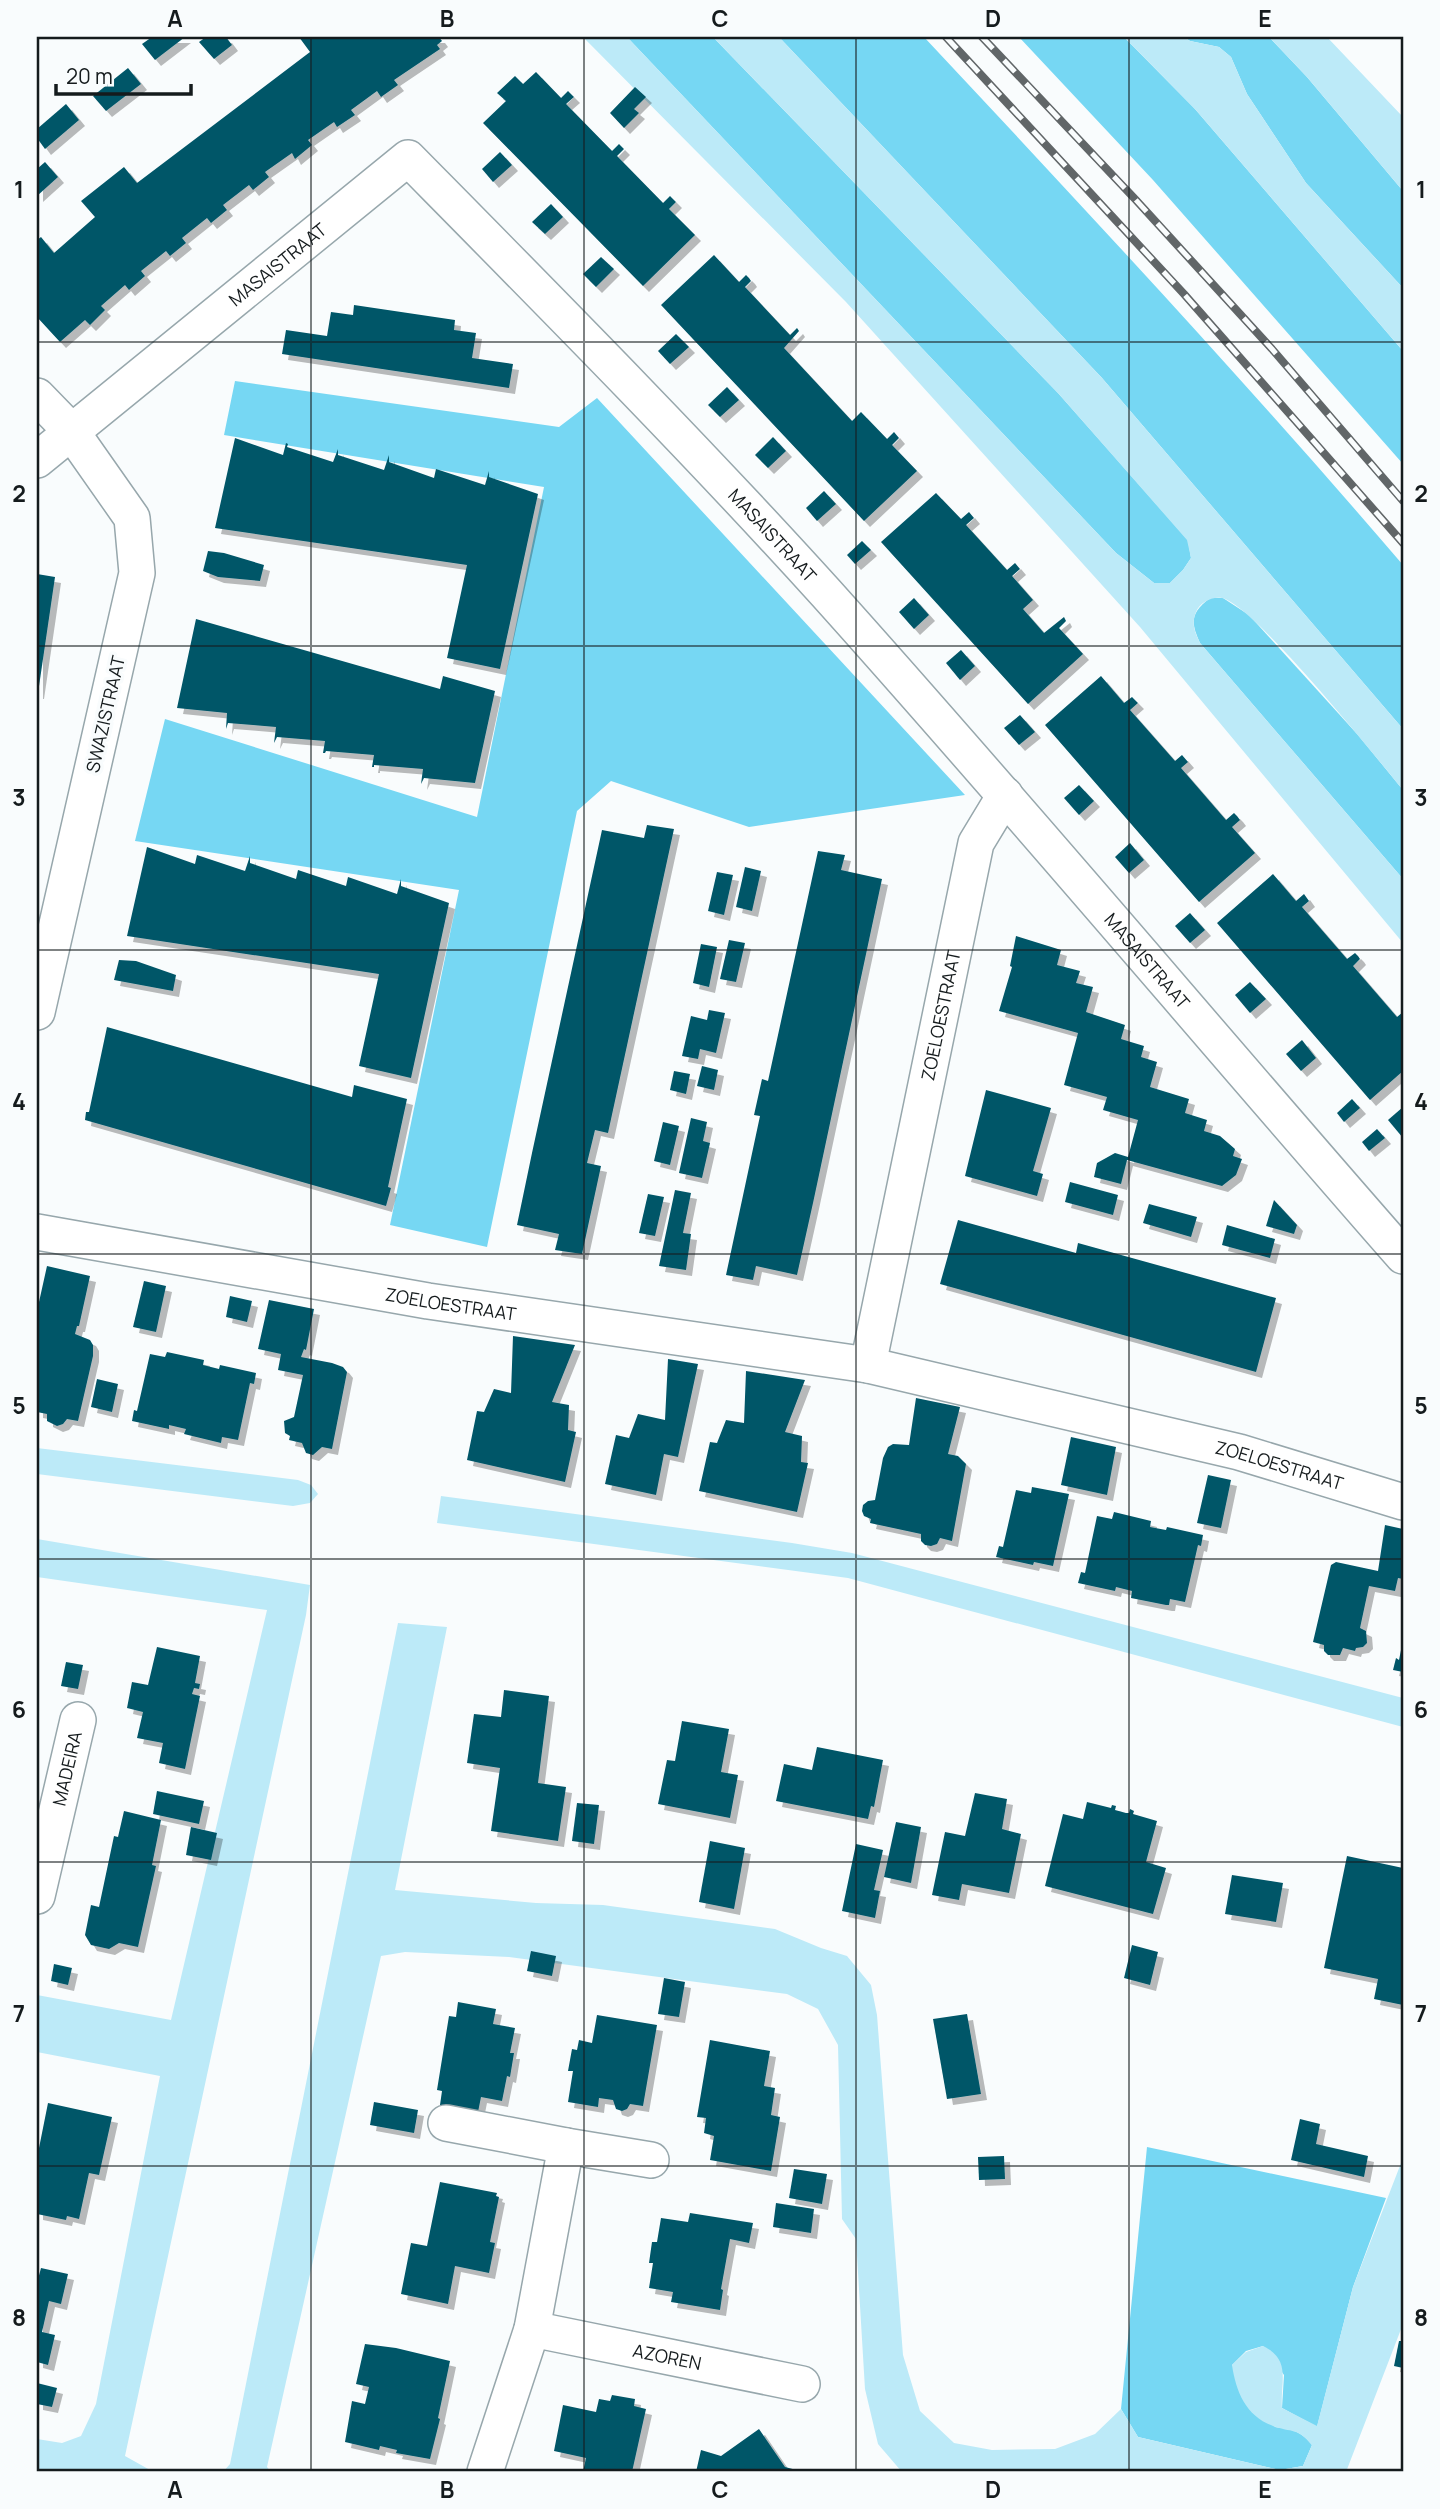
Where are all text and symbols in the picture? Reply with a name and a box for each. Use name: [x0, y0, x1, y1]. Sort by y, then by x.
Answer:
text: A: [167, 2, 183, 34]
text: B: [440, 2, 454, 34]
text: C: [712, 2, 729, 34]
text: D: [985, 2, 1001, 34]
text: E: [1258, 2, 1272, 34]
scale bar: [56, 52, 191, 96]
text: 20 m: [66, 62, 113, 90]
text: 1: [14, 173, 24, 205]
text: 1: [1416, 173, 1426, 205]
street label: MASAISTRAAT: [224, 217, 331, 311]
text: 2: [12, 477, 26, 509]
text: 2: [1414, 477, 1428, 509]
street label: MASAISTRAAT: [723, 483, 822, 587]
street label: SWAZISTRAAT: [80, 653, 130, 775]
text: 3: [12, 781, 26, 813]
text: 3: [1414, 781, 1428, 813]
street label: MASAISTRAAT: [1099, 908, 1196, 1014]
street label: ZOELOESTRAAT: [915, 948, 966, 1083]
text: 4: [12, 1085, 26, 1117]
text: 4: [1414, 1085, 1428, 1117]
street label: ZOELOESTRAAT: [383, 1282, 518, 1326]
text: 5: [12, 1389, 26, 1421]
text: 5: [1414, 1389, 1428, 1421]
street label: ZOELOESTRAAT: [1213, 1435, 1346, 1495]
text: 6: [12, 1693, 26, 1725]
text: 6: [1414, 1693, 1428, 1725]
street label: MADEIRA: [46, 1728, 87, 1808]
text: 7: [13, 1997, 25, 2029]
text: 7: [1415, 1997, 1427, 2029]
text: 8: [12, 2301, 26, 2333]
text: 8: [1414, 2301, 1428, 2333]
street label: AZOREN: [631, 2338, 704, 2375]
text: A: [167, 2473, 183, 2505]
text: B: [440, 2473, 454, 2505]
text: C: [712, 2473, 729, 2505]
text: D: [985, 2473, 1001, 2505]
text: E: [1258, 2473, 1272, 2505]

